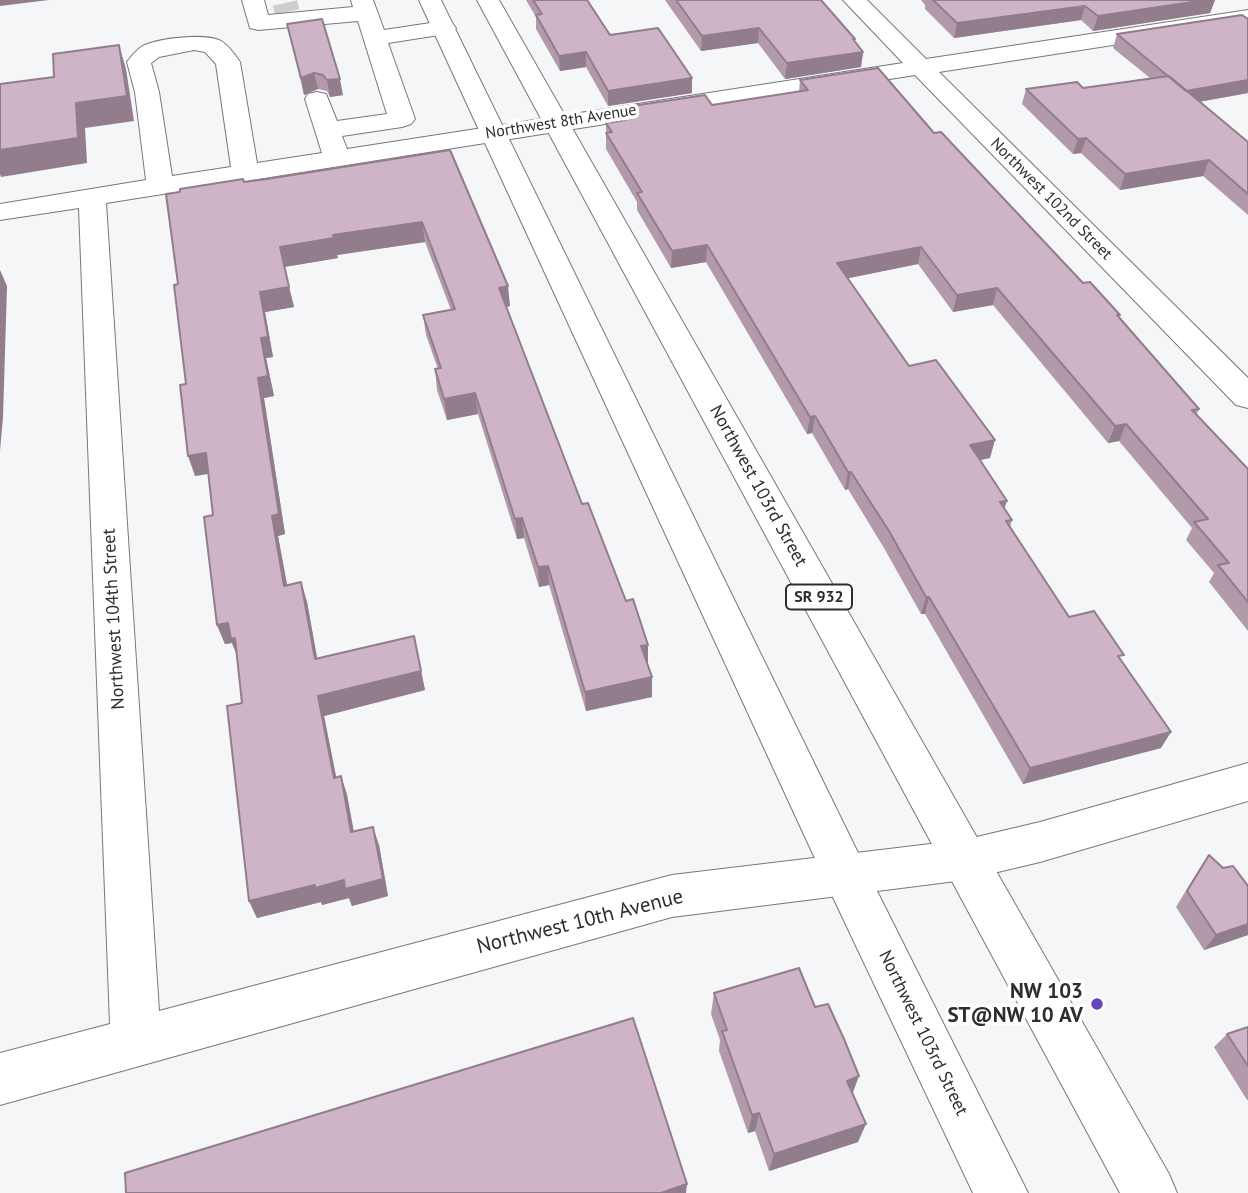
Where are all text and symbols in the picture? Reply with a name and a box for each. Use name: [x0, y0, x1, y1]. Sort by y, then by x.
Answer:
street label: Northwest 8th Avenue: [484, 101, 638, 143]
street label: Northwest 102nd Street: [986, 134, 1116, 264]
street label: Northwest 103rd Street: [705, 402, 811, 570]
street label: Northwest 104th Street: [98, 528, 130, 710]
road number: SR 932: [786, 584, 852, 610]
street label: Northwest 10th Avenue: [474, 884, 686, 960]
street label: Northwest 103rd Street: [874, 947, 972, 1119]
place label: NW 103 ST@NW 10 AV: [947, 979, 1083, 1029]
marker: NW 103 ST@NW 10 AV: [1089, 996, 1105, 1012]

